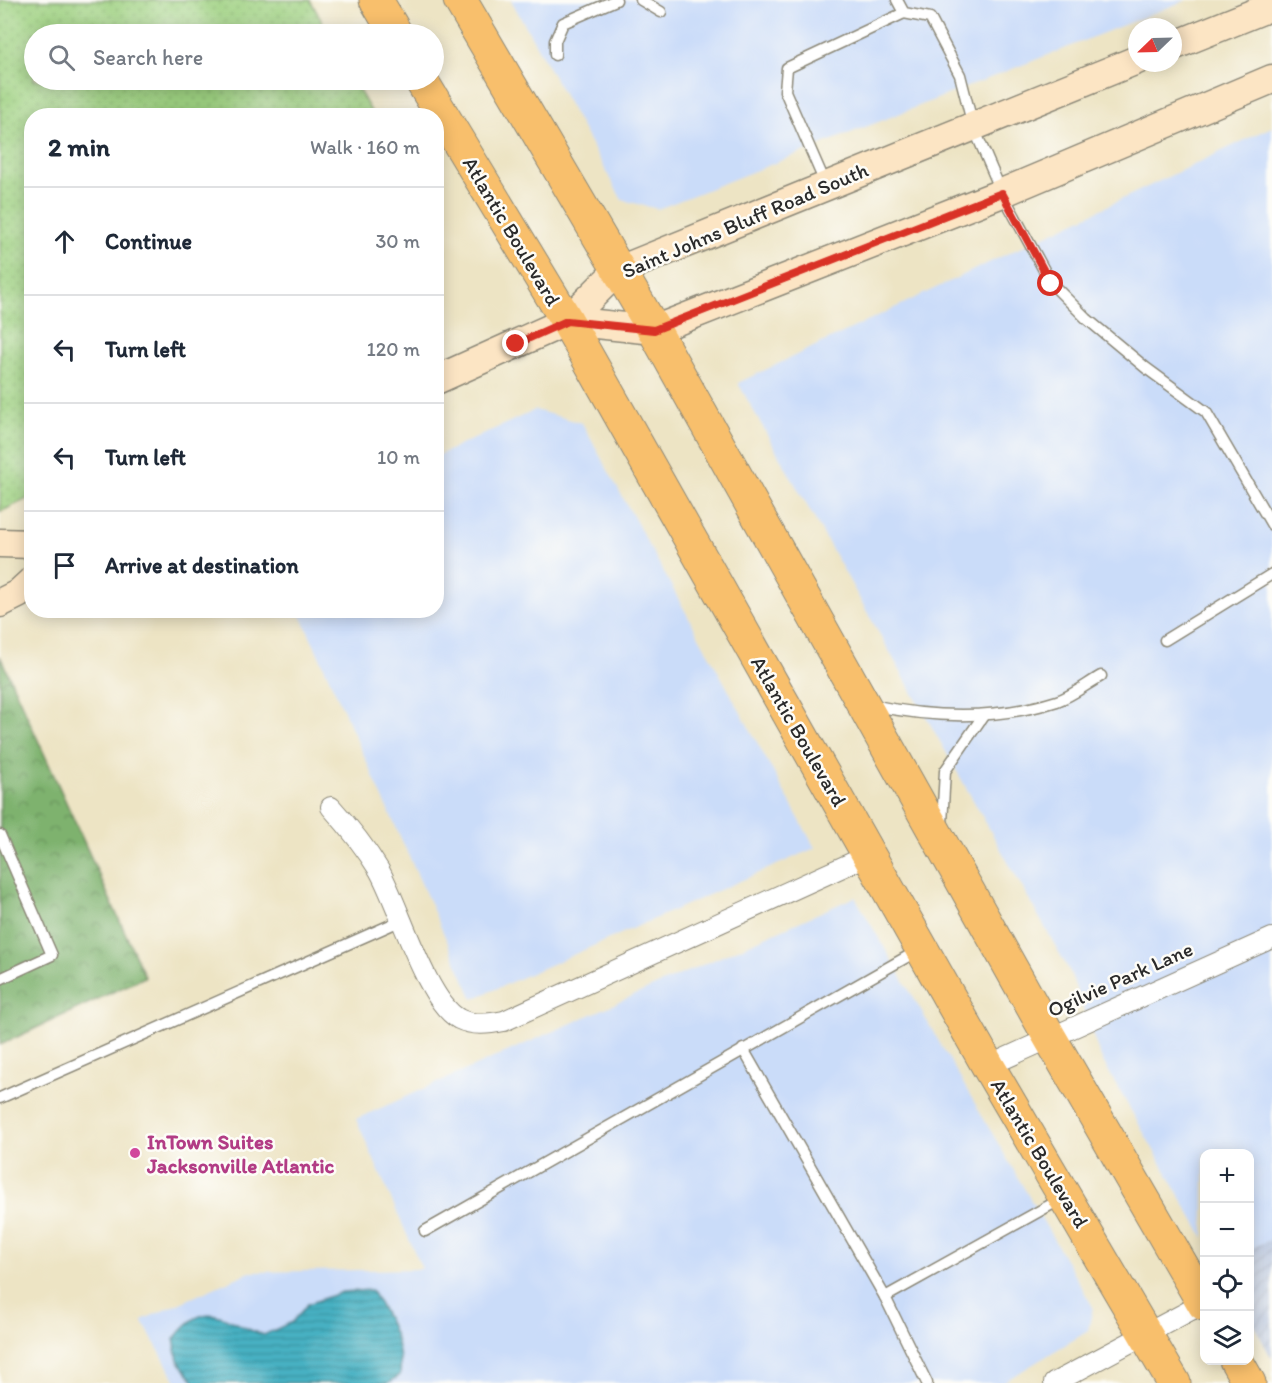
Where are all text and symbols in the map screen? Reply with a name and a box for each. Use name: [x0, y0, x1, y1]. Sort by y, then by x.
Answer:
north arrow: [1128, 18, 1182, 72]
search box: [24, 24, 444, 90]
icon: search: [45, 41, 78, 74]
text: Search here: [93, 44, 203, 71]
text: 2 min: [48, 131, 110, 163]
text: Walk · 160 m: [310, 135, 420, 159]
street label: Atlantic Boulevard: [458, 152, 567, 311]
street label: Saint Johns Bluff Road South: [618, 157, 872, 283]
icon: ahead: [48, 225, 81, 258]
text: Continue: [105, 228, 192, 255]
text: 30 m: [375, 229, 420, 253]
route start: [1037, 270, 1063, 296]
route end: [502, 330, 528, 356]
icon: left: [48, 333, 81, 366]
text: Turn left: [105, 336, 186, 363]
text: 120 m: [367, 337, 420, 361]
icon: left: [48, 441, 81, 474]
text: Turn left: [105, 444, 186, 471]
text: 10 m: [377, 445, 420, 469]
icon: arrive: [48, 549, 81, 582]
text: Arrive at destination: [105, 552, 299, 579]
street label: Atlantic Boulevard: [746, 651, 852, 811]
street label: Ogilvie Park Lane: [1044, 936, 1196, 1022]
street label: Atlantic Boulevard: [986, 1074, 1095, 1233]
place label: InTown Suites Jacksonville Atlantic: [146, 1129, 335, 1178]
marker: InTown Suites Jacksonville Atlantic: [128, 1146, 142, 1160]
map controls: [1200, 1149, 1254, 1365]
button: +: [1200, 1149, 1254, 1203]
button: −: [1200, 1203, 1254, 1257]
button: locate: [1200, 1257, 1254, 1311]
button: layers: [1200, 1311, 1254, 1365]

